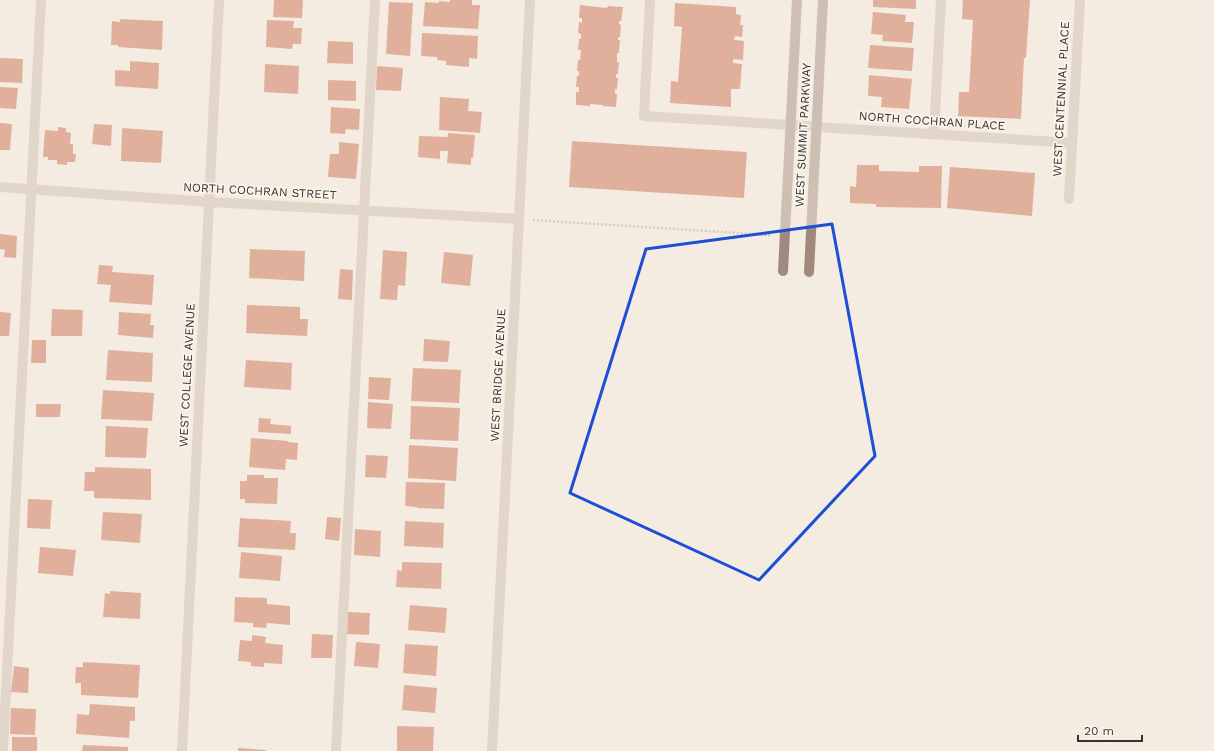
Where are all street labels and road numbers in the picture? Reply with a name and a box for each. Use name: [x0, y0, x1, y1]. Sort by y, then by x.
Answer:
street label: WEST CENTENNIAL PLACE: [1050, 21, 1072, 177]
street label: WEST SUMMIT PARKWAY: [792, 62, 814, 207]
street label: NORTH COCHRAN PLACE: [858, 109, 1006, 133]
street label: NORTH COCHRAN STREET: [183, 180, 337, 202]
street label: WEST COLLEGE AVENUE: [176, 302, 198, 447]
street label: WEST BRIDGE AVENUE: [488, 308, 508, 442]

